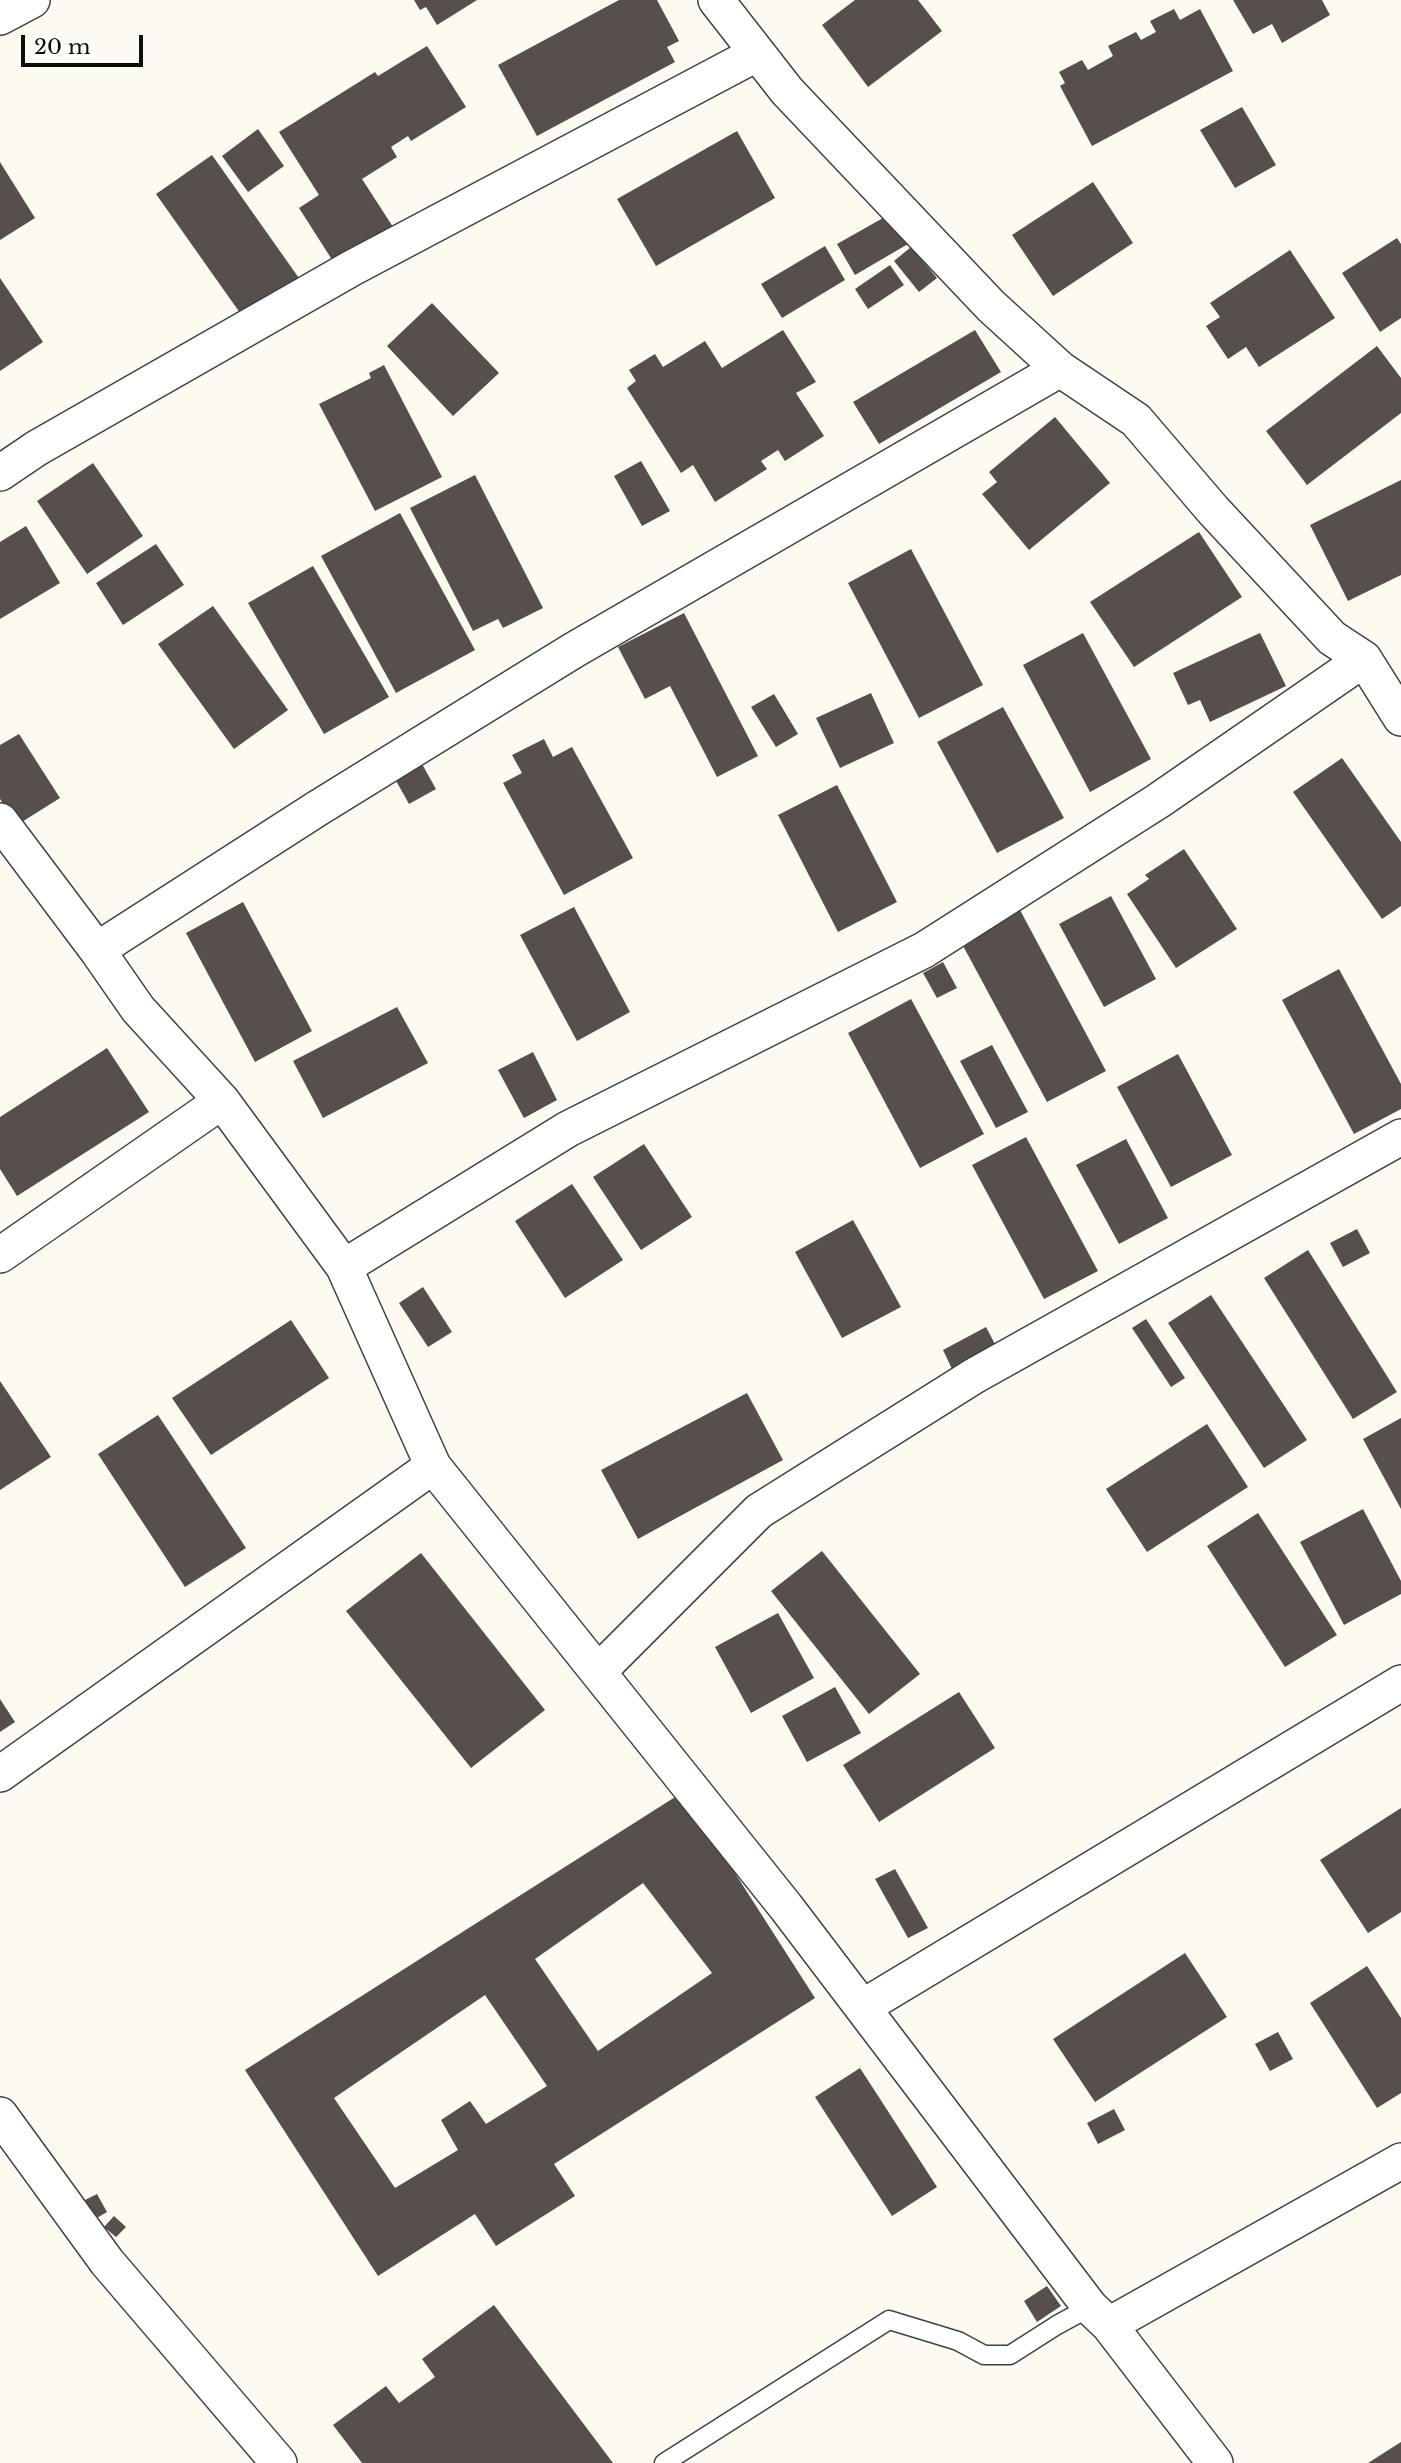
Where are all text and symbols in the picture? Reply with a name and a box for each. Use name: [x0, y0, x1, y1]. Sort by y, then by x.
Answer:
scale bar: [24, 21, 147, 65]
text: 20 m: [34, 34, 91, 60]

